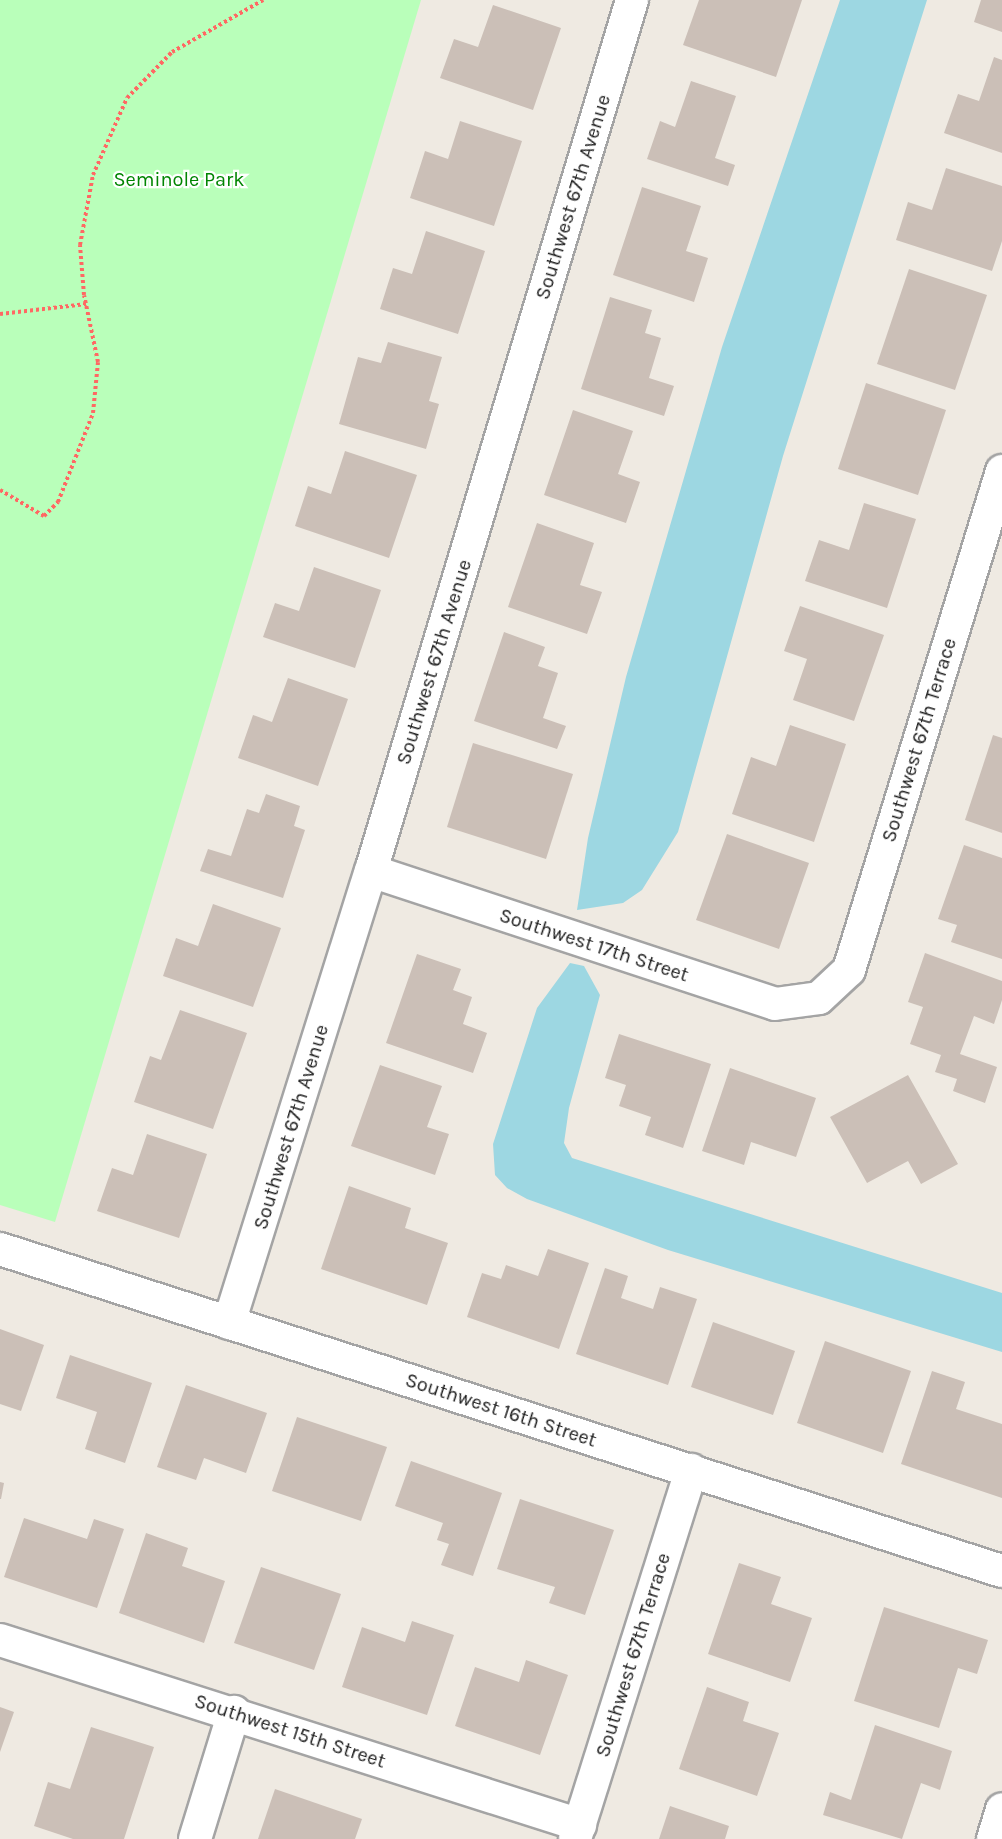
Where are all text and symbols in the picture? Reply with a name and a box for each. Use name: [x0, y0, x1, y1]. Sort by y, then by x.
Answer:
street label: Southwest 67th Avenue: [530, 92, 616, 302]
park label: Seminole Park: [113, 167, 245, 191]
street label: Southwest 67th Avenue: [391, 557, 477, 767]
street label: Southwest 67th Terrace: [876, 635, 962, 845]
street label: Southwest 17th Street: [496, 903, 692, 987]
street label: Southwest 67th Avenue: [248, 1022, 334, 1232]
street label: Southwest 16th Street: [402, 1368, 600, 1452]
street label: Southwest 67th Terrace: [590, 1550, 676, 1760]
street label: Southwest 15th Street: [191, 1689, 389, 1773]

